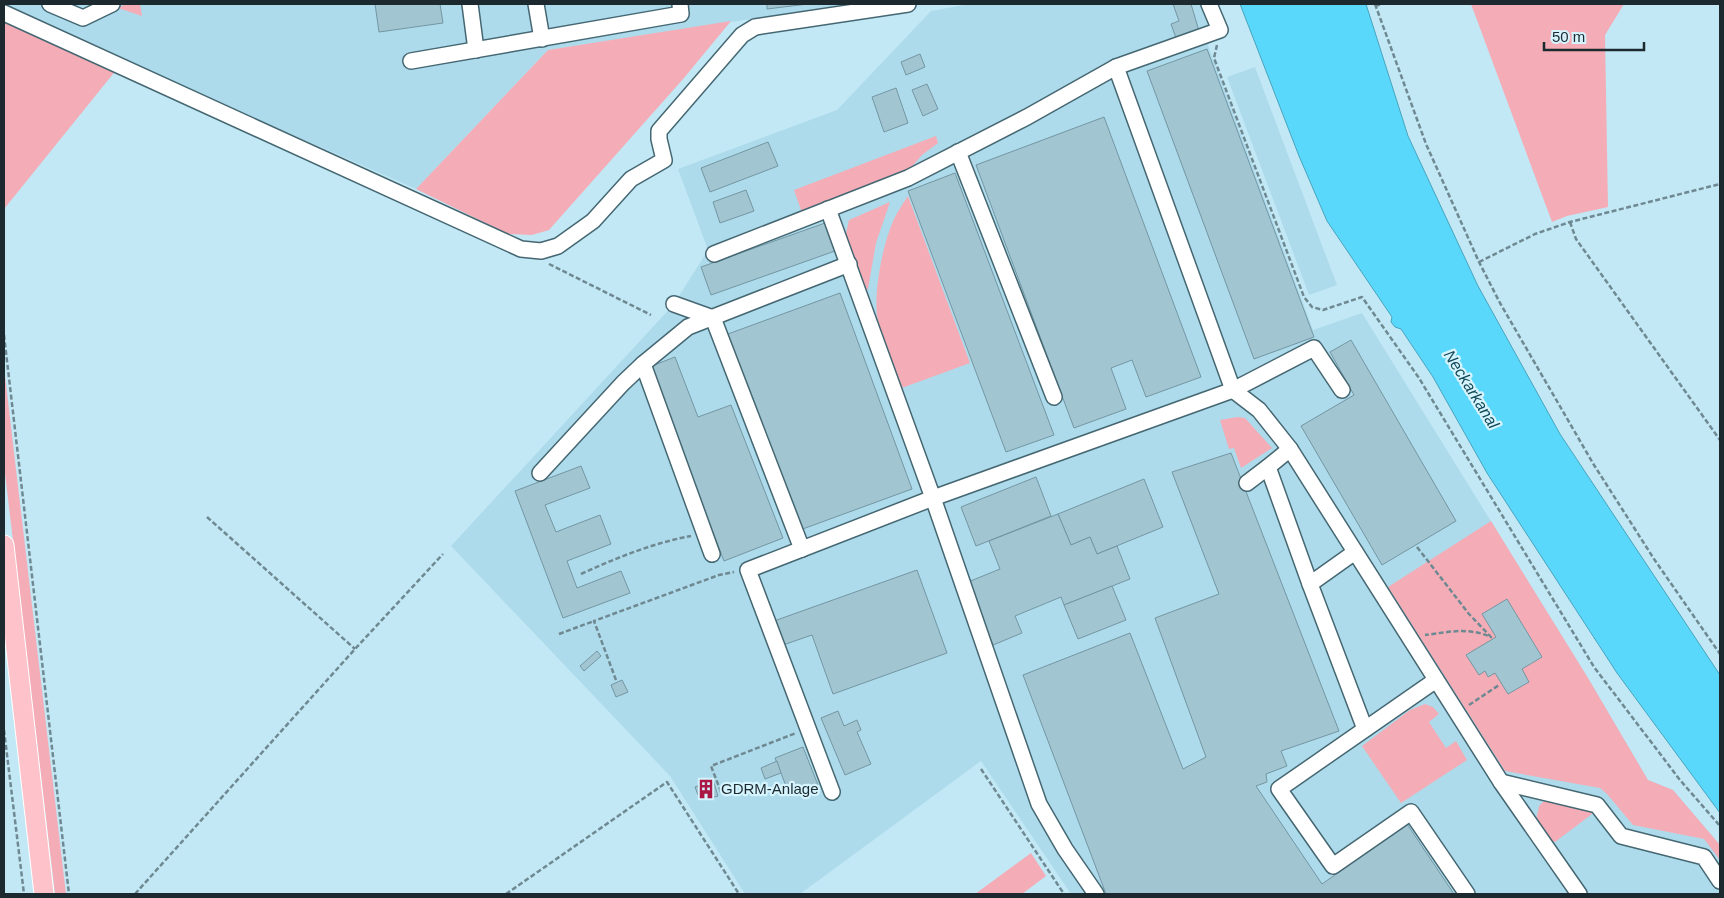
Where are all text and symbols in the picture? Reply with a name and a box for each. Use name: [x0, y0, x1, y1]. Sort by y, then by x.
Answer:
scale bar: [1544, 20, 1644, 52]
text: 50 m: [1552, 28, 1585, 45]
water label: Neckarkanal: [1441, 347, 1503, 432]
building icon: GDRM-Anlage: [695, 778, 717, 800]
place label: GDRM-Anlage: [721, 780, 819, 797]

